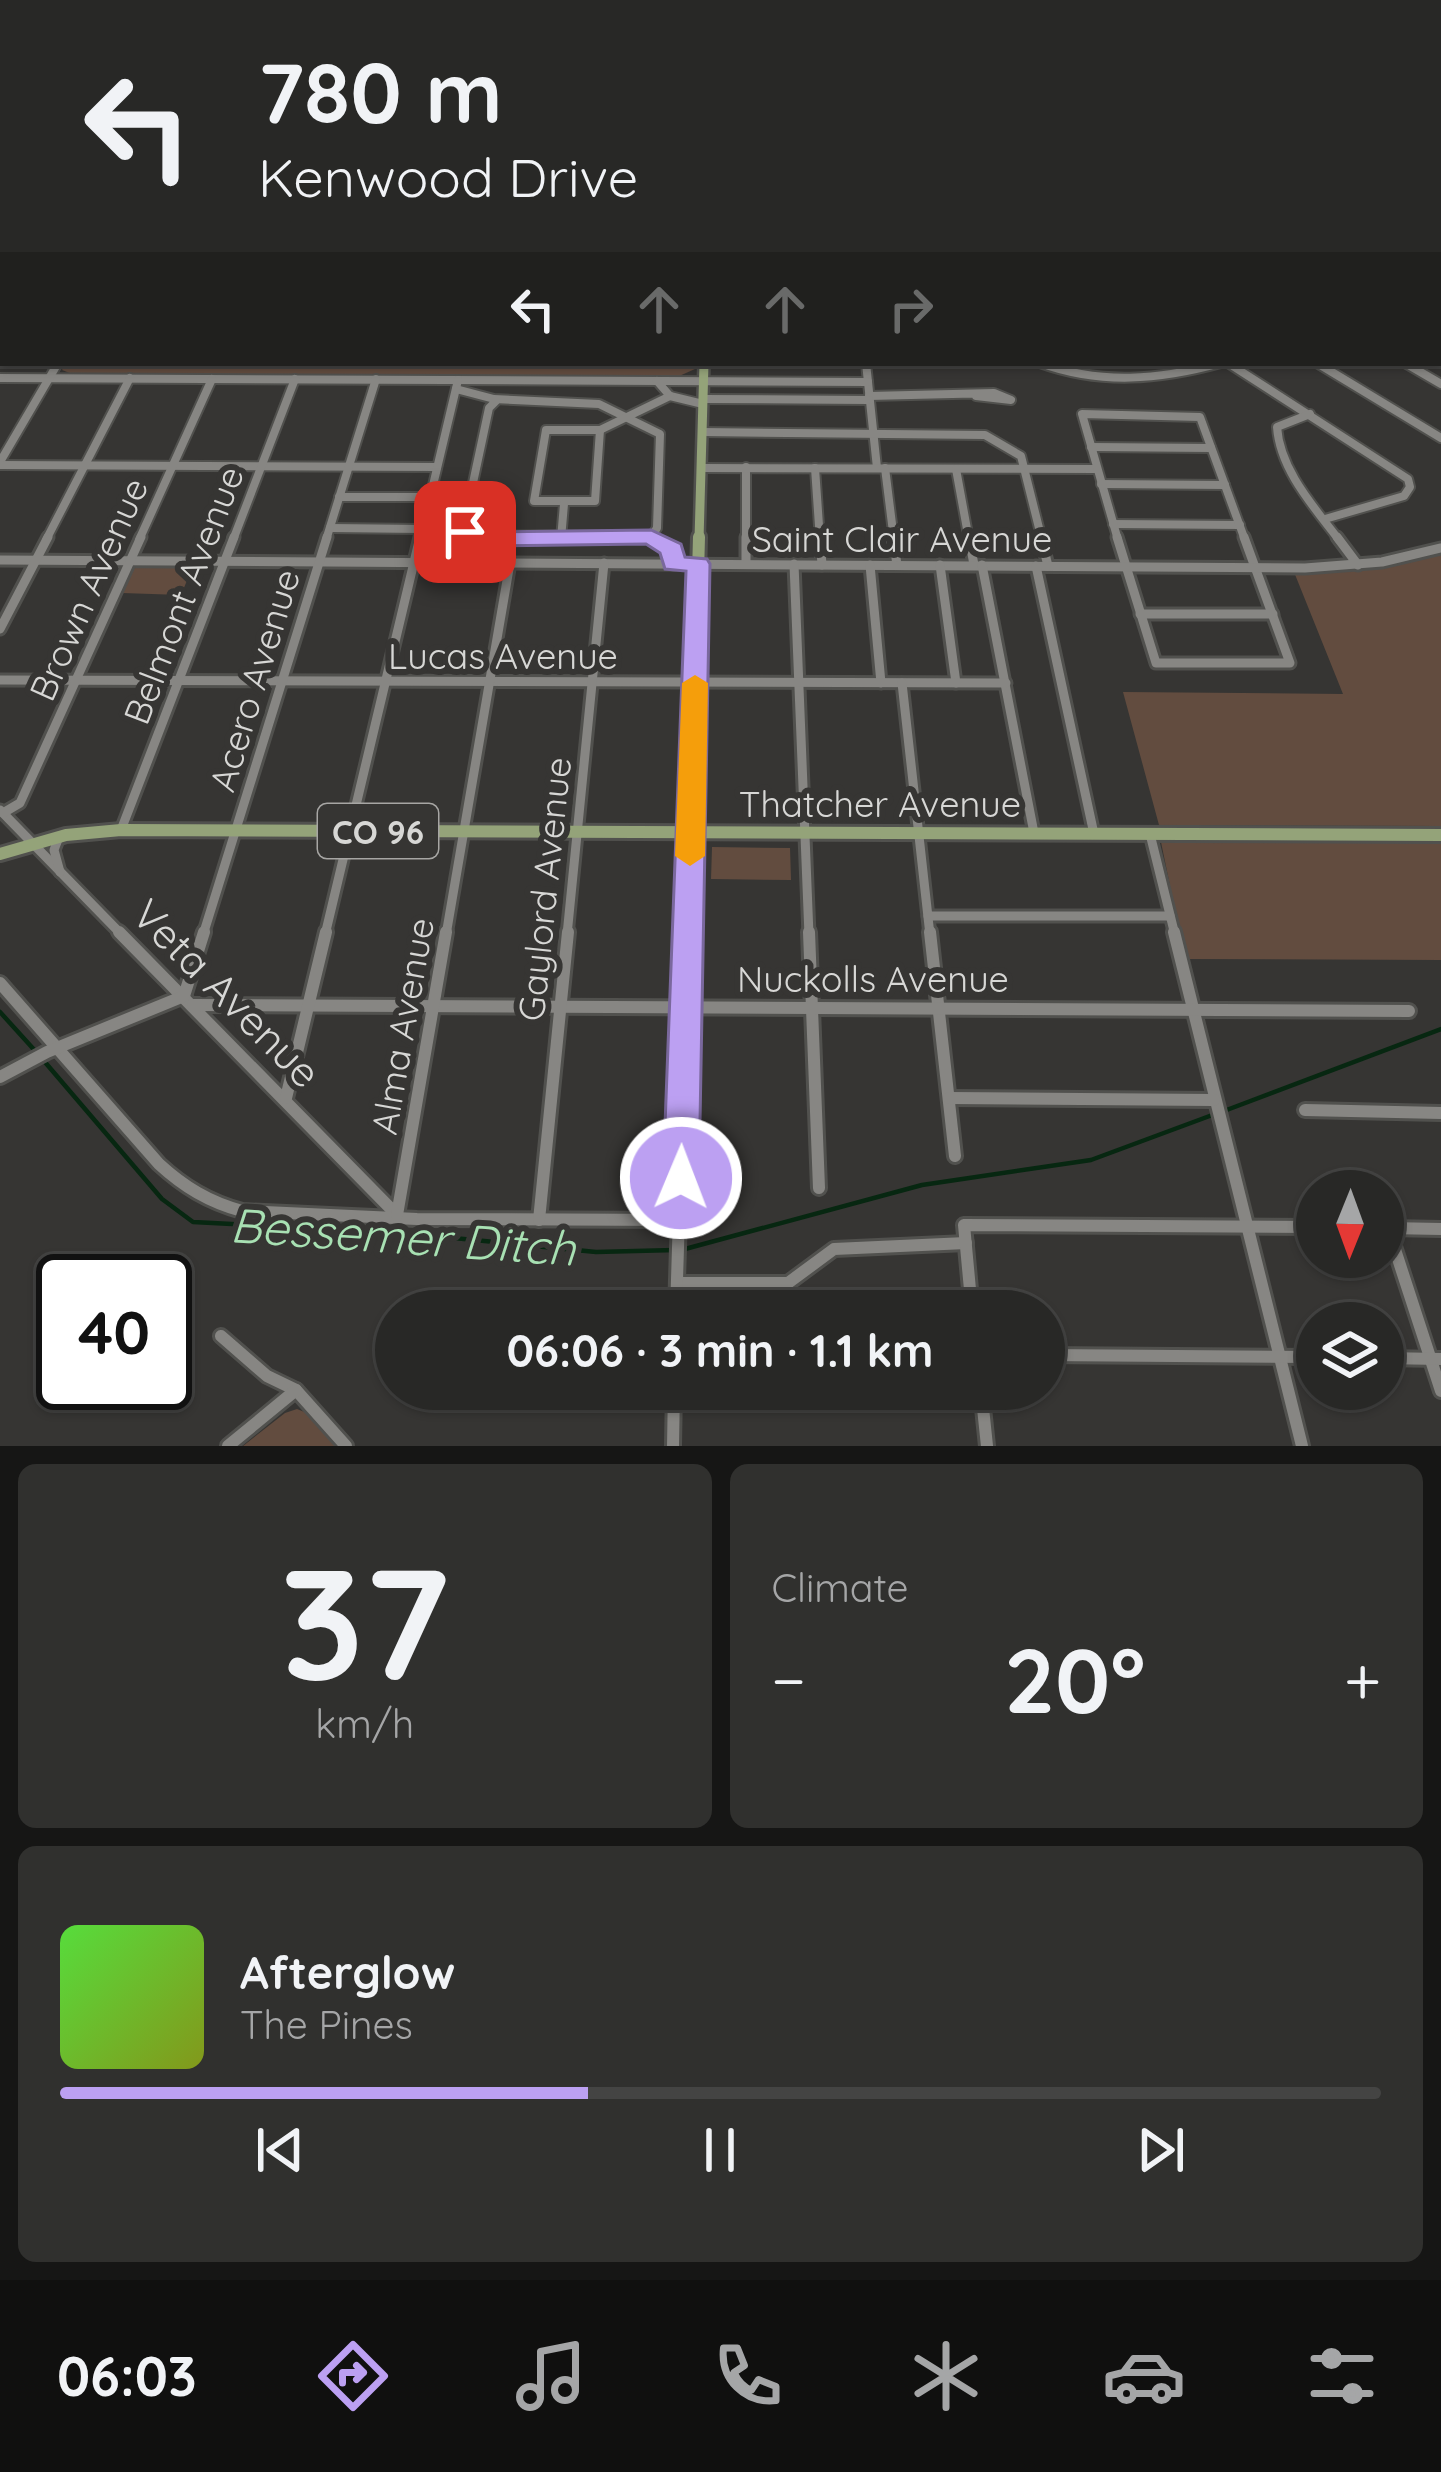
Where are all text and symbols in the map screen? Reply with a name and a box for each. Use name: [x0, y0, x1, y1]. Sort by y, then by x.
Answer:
text: 780 m: [258, 39, 503, 144]
icon: left: [60, 48, 216, 204]
text: Kenwood Drive: [258, 143, 638, 211]
icon: left: [500, 276, 566, 342]
icon: ahead: [626, 276, 692, 342]
icon: ahead: [752, 276, 818, 342]
icon: right: [878, 276, 944, 342]
street label: Belmont Avenue: [113, 460, 253, 730]
street label: Brown Avenue: [19, 471, 157, 707]
pin: [414, 481, 516, 583]
icon: arrive: [432, 499, 498, 565]
street label: Saint Clair Avenue: [752, 516, 1052, 561]
street label: Acero Avenue: [199, 563, 309, 797]
street label: Lucas Avenue: [388, 633, 618, 678]
street label: Gaylord Avenue: [508, 755, 580, 1023]
street label: Thatcher Avenue: [739, 781, 1021, 826]
road number: CO 96: [318, 804, 438, 858]
street label: Veta Avenue: [121, 887, 333, 1099]
street label: Alma Avenue: [361, 914, 443, 1138]
street label: Nuckolls Avenue: [737, 956, 1009, 1001]
position arrow: [618, 1115, 744, 1241]
north arrow: [1296, 1170, 1404, 1278]
map controls: [1296, 1170, 1404, 1410]
water label: Bessemer Ditch: [228, 1194, 578, 1278]
speed limit sign: 40: [36, 1254, 192, 1410]
button: layers: [1296, 1302, 1404, 1410]
text: 06:06 · 3 min · 1.1 km: [506, 1322, 934, 1378]
text: 37: [280, 1523, 449, 1718]
text: Climate: [772, 1563, 909, 1612]
text: 20°: [1004, 1623, 1146, 1736]
text: −: [772, 1638, 806, 1721]
text: +: [1344, 1638, 1381, 1721]
text: km/h: [315, 1699, 414, 1748]
text: Afterglow: [240, 1944, 455, 2000]
text: The Pines: [240, 2000, 413, 2049]
icon: previous: [247, 2117, 313, 2183]
icon: pause: [687, 2117, 753, 2183]
icon: next: [1128, 2117, 1194, 2183]
icon: directions: [311, 2334, 395, 2418]
icon: music: [509, 2334, 593, 2418]
icon: phone: [706, 2334, 790, 2418]
icon: climate: [904, 2334, 988, 2418]
icon: car: [1102, 2334, 1186, 2418]
icon: filters: [1300, 2334, 1384, 2418]
text: 06:03: [57, 2342, 197, 2410]

